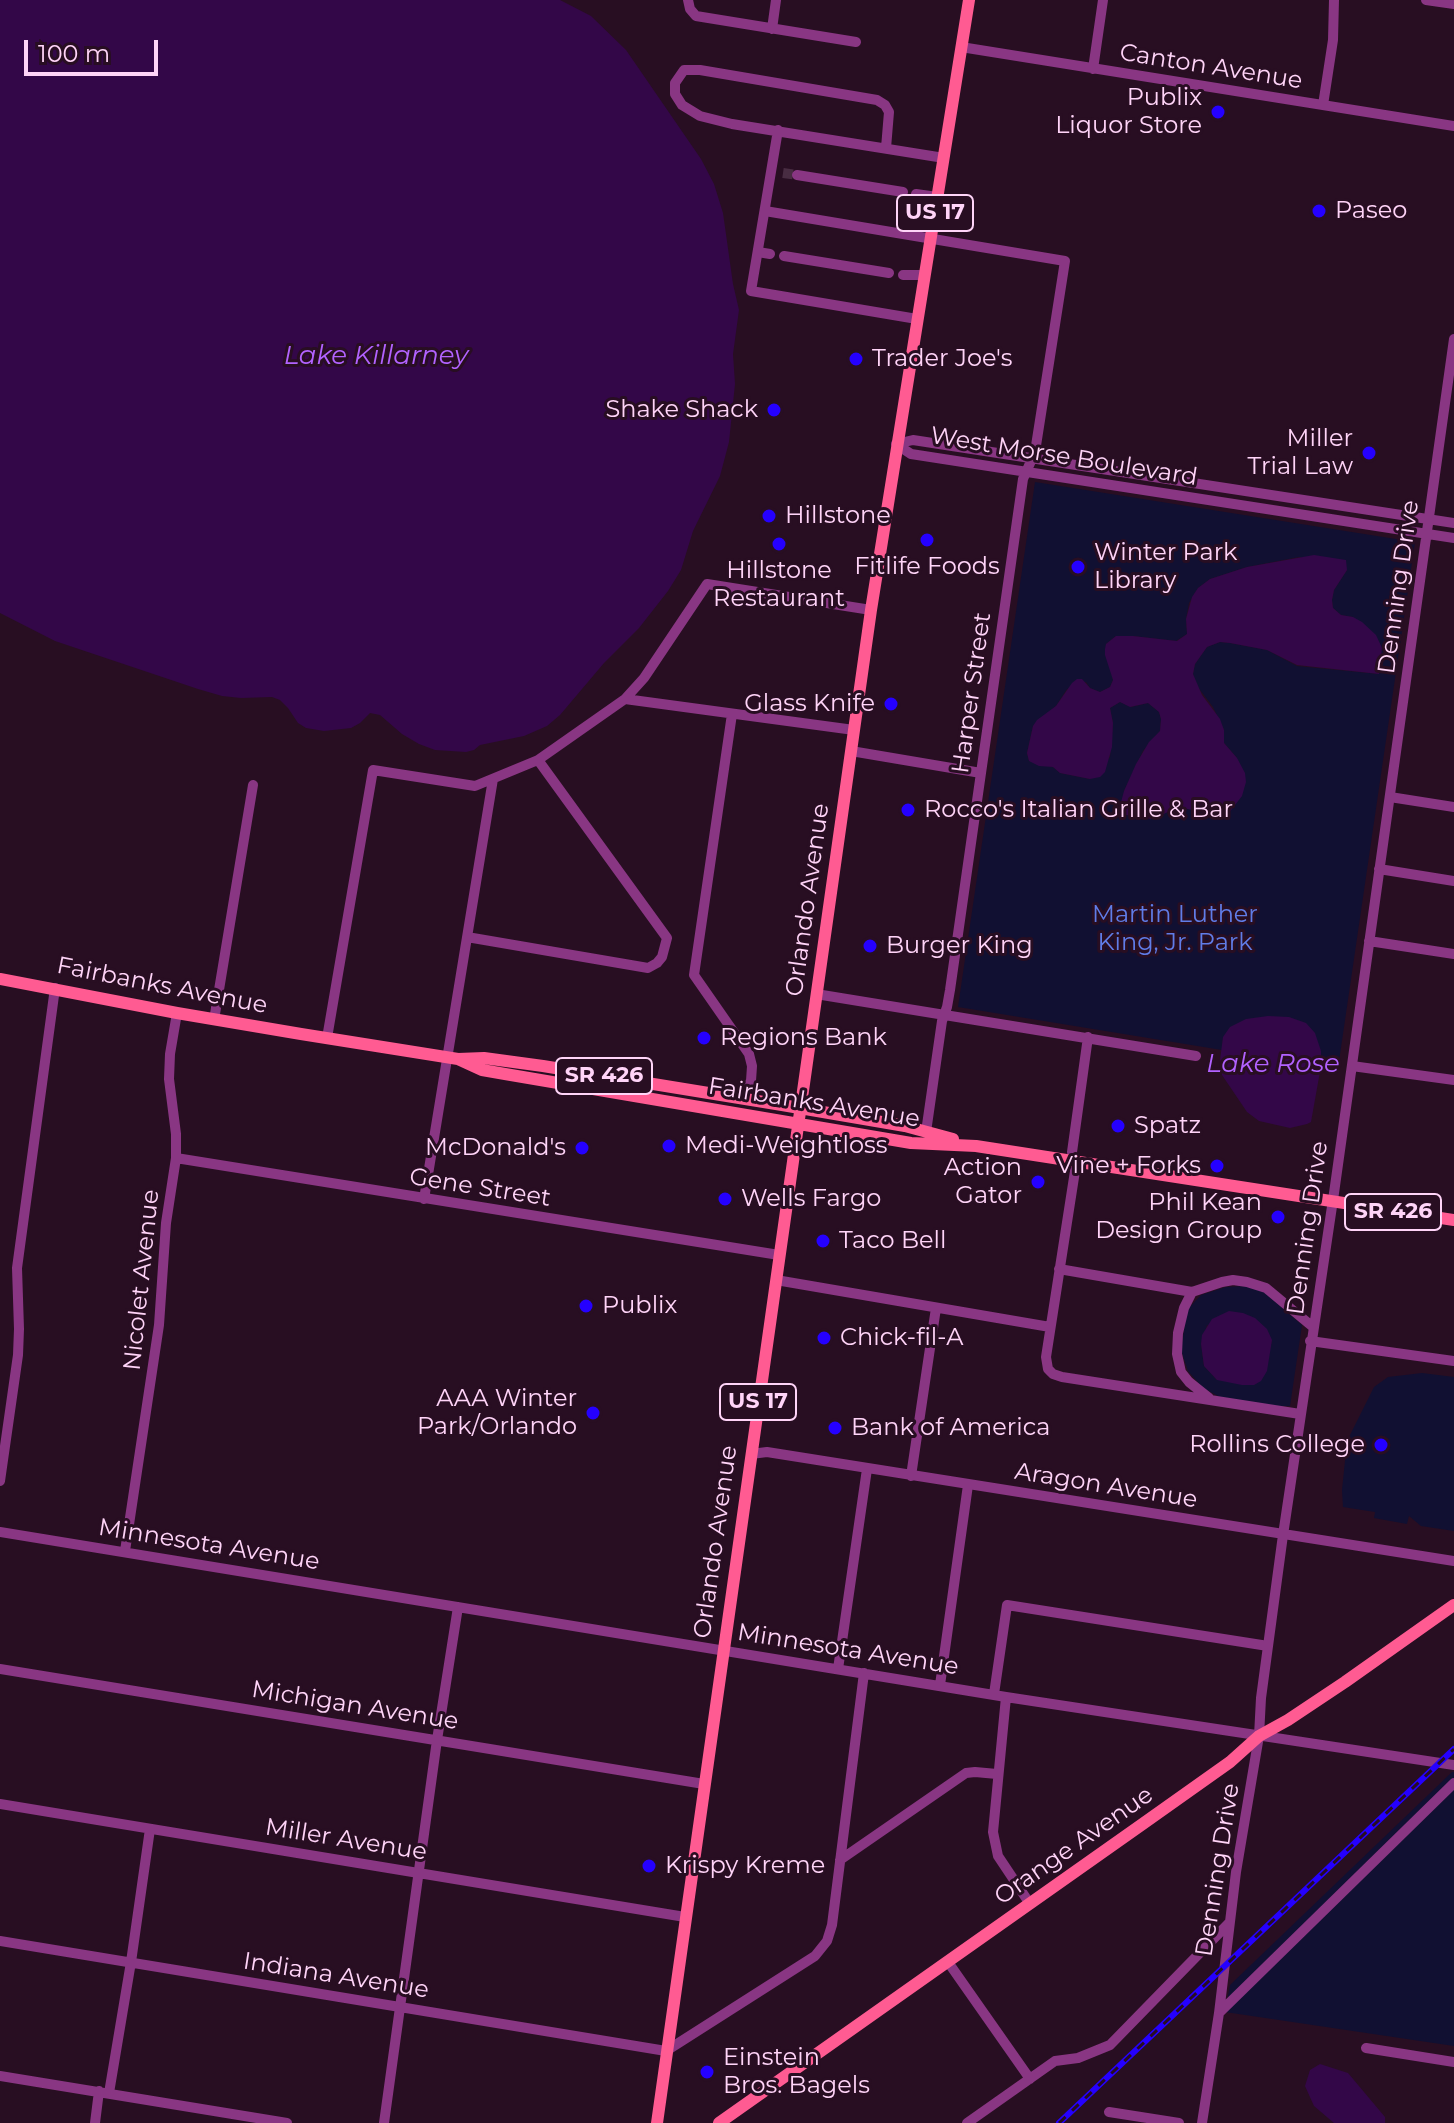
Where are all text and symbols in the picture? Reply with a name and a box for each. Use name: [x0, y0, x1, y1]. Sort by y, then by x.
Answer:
scale bar: [28, 24, 162, 74]
street label: Canton Avenue: [1118, 38, 1304, 96]
text: 100 m: [38, 39, 110, 68]
place label: Publix Liquor Store: [1055, 84, 1202, 140]
marker: Publix Liquor Store: [1209, 103, 1227, 121]
road number: US 17: [897, 195, 973, 231]
place label: Paseo: [1335, 197, 1407, 225]
marker: Paseo: [1310, 202, 1328, 220]
water label: Lake Killarney: [284, 340, 468, 372]
place label: Trader Joe's: [872, 345, 1012, 373]
marker: Trader Joe's: [847, 350, 865, 368]
place label: Shake Shack: [605, 396, 758, 424]
marker: Shake Shack: [765, 401, 783, 419]
street label: West Morse Boulevard: [928, 422, 1200, 492]
place label: Miller Trial Law: [1248, 425, 1353, 481]
marker: Miller Trial Law: [1360, 444, 1378, 462]
street label: Denning Drive: [1373, 498, 1425, 676]
place label: Hillstone: [785, 502, 891, 530]
marker: Hillstone: [760, 507, 778, 525]
marker: Fitlife Foods: [918, 531, 936, 549]
marker: Hillstone Restaurant: [770, 535, 788, 553]
place label: Winter Park Library: [1094, 539, 1237, 595]
place label: Fitlife Foods: [854, 553, 1000, 581]
place label: Hillstone Restaurant: [713, 557, 845, 613]
marker: Winter Park Library: [1069, 558, 1087, 576]
street label: Harper Street: [946, 611, 998, 775]
place label: Glass Knife: [744, 690, 875, 718]
marker: Glass Knife: [882, 695, 900, 713]
place label: Rocco's Italian Grille & Bar: [924, 796, 1233, 824]
marker: Rocco's Italian Grille & Bar: [899, 801, 917, 819]
street label: Orlando Avenue: [780, 802, 836, 998]
park label: Martin Luther King, Jr. Park: [1092, 901, 1258, 957]
place label: Burger King: [886, 932, 1033, 960]
marker: Burger King: [861, 937, 879, 955]
street label: Fairbanks Avenue: [54, 951, 270, 1021]
place label: Regions Bank: [720, 1024, 887, 1052]
marker: Regions Bank: [695, 1029, 713, 1047]
water label: Lake Rose: [1206, 1048, 1340, 1080]
road number: SR 426: [556, 1058, 652, 1094]
street label: Fairbanks Avenue: [706, 1072, 922, 1134]
place label: Spatz: [1134, 1112, 1201, 1140]
marker: Spatz: [1109, 1117, 1127, 1135]
place label: Medi-Weightloss: [685, 1132, 887, 1160]
place label: McDonald's: [425, 1134, 566, 1162]
marker: Medi-Weightloss: [660, 1137, 678, 1155]
marker: McDonald's: [573, 1139, 591, 1157]
street label: Denning Drive: [1282, 1139, 1334, 1317]
place label: Vine + Forks: [1056, 1152, 1201, 1180]
place label: Action Gator: [944, 1154, 1022, 1210]
marker: Vine + Forks: [1208, 1157, 1226, 1175]
street label: Gene Street: [407, 1163, 553, 1213]
marker: Action Gator: [1029, 1173, 1047, 1191]
place label: Wells Fargo: [741, 1185, 881, 1213]
street label: Nicolet Avenue: [118, 1188, 166, 1372]
place label: Phil Kean Design Group: [1095, 1189, 1262, 1245]
marker: Wells Fargo: [716, 1190, 734, 1208]
road number: SR 426: [1345, 1194, 1441, 1230]
marker: Phil Kean Design Group: [1269, 1208, 1287, 1226]
place label: Taco Bell: [839, 1227, 946, 1255]
marker: Taco Bell: [814, 1232, 832, 1250]
place label: Publix: [602, 1292, 677, 1320]
marker: Publix: [577, 1297, 595, 1315]
place label: Chick-fil-A: [840, 1324, 963, 1352]
marker: Chick-fil-A: [815, 1329, 833, 1347]
road number: US 17: [720, 1384, 796, 1420]
place label: AAA Winter Park/Orlando: [417, 1385, 577, 1441]
marker: AAA Winter Park/Orlando: [584, 1404, 602, 1422]
place label: Bank of America: [851, 1414, 1050, 1442]
marker: Bank of America: [826, 1419, 844, 1437]
place label: Rollins College: [1189, 1431, 1365, 1459]
marker: Rollins College: [1372, 1436, 1390, 1454]
street label: Orlando Avenue: [688, 1444, 744, 1640]
street label: Aragon Avenue: [1013, 1457, 1199, 1515]
street label: Minnesota Avenue: [96, 1513, 322, 1577]
street label: Minnesota Avenue: [735, 1618, 961, 1682]
street label: Michigan Avenue: [250, 1675, 460, 1737]
street label: Orange Avenue: [989, 1781, 1159, 1911]
street label: Denning Drive: [1190, 1781, 1246, 1959]
street label: Miller Avenue: [263, 1813, 429, 1867]
place label: Krispy Kreme: [665, 1852, 825, 1880]
marker: Krispy Kreme: [640, 1857, 658, 1875]
street label: Indiana Avenue: [241, 1947, 431, 2005]
place label: Einstein Bros. Bagels: [723, 2044, 870, 2100]
marker: Einstein Bros. Bagels: [698, 2063, 716, 2081]

